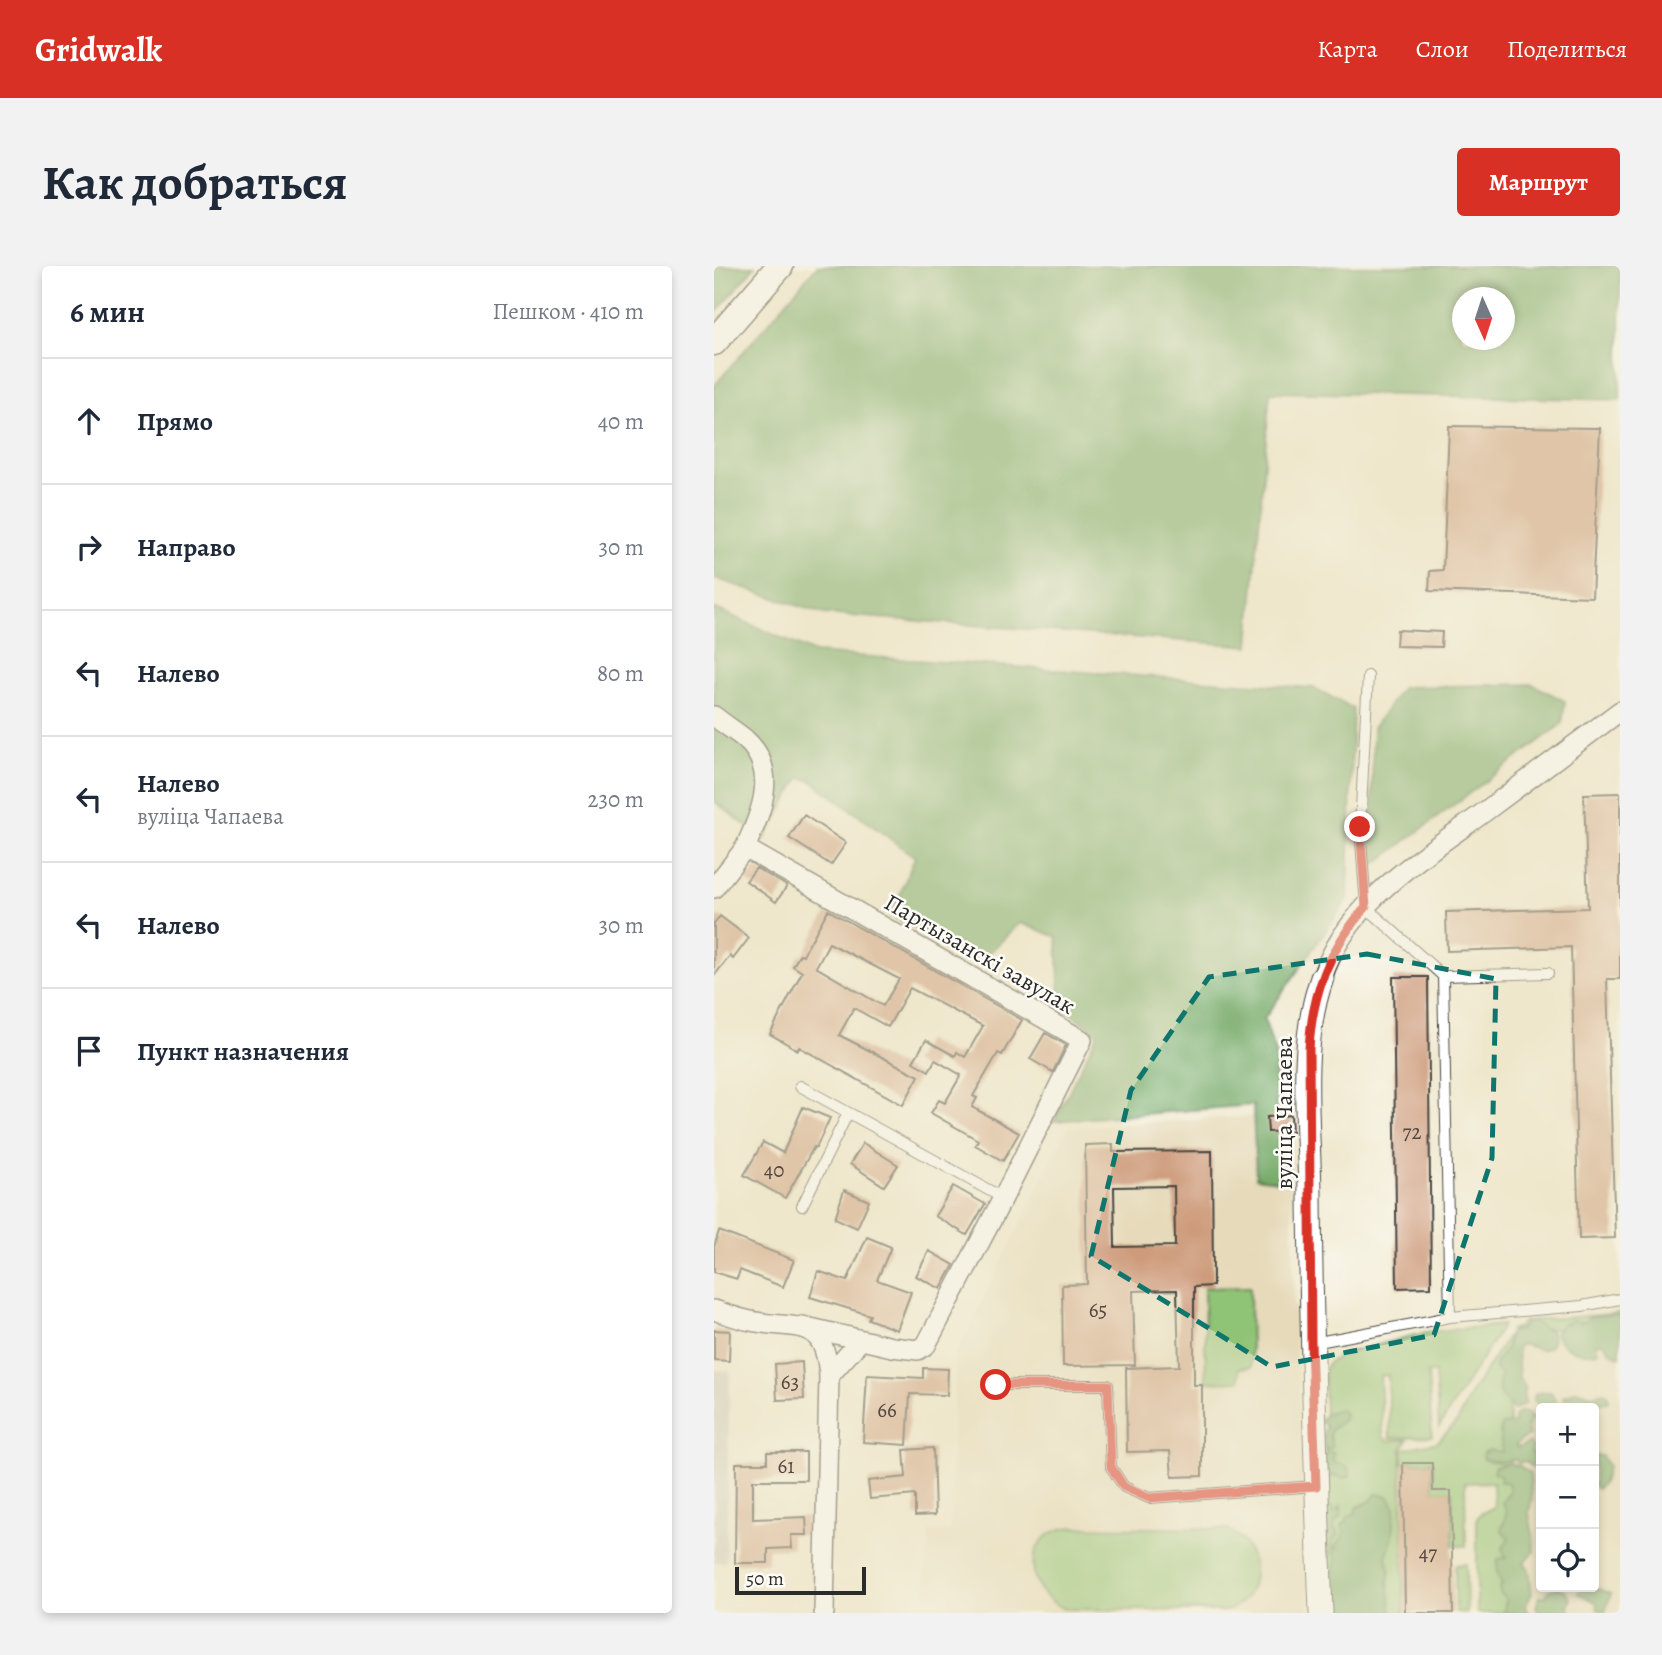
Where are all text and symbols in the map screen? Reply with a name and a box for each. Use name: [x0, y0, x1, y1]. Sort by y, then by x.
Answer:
text: Gridwalk: [35, 27, 162, 72]
text: Карта: [1317, 33, 1378, 65]
text: Слои: [1416, 33, 1469, 65]
text: Поделиться: [1507, 33, 1627, 65]
button: Маршрут: [1457, 148, 1620, 216]
text: Как добраться: [42, 149, 348, 216]
north arrow: [1452, 287, 1515, 350]
text: 6 мин: [70, 292, 145, 332]
text: Пешком · 410 m: [492, 296, 644, 327]
icon: ahead: [70, 402, 108, 440]
text: Прямо: [137, 404, 213, 439]
text: 40 m: [598, 406, 644, 437]
icon: right: [70, 528, 108, 566]
text: Направо: [137, 530, 236, 565]
text: 30 m: [598, 532, 644, 563]
icon: left: [70, 654, 108, 692]
text: Налево: [137, 656, 220, 691]
text: 80 m: [597, 658, 644, 689]
text: Налево: [137, 766, 220, 801]
icon: left: [70, 780, 108, 818]
text: 230 m: [588, 784, 644, 815]
text: вуліца Чапаева: [137, 801, 284, 832]
route end: [1344, 811, 1375, 842]
street label: Партызанскі завулак: [879, 886, 1081, 1022]
icon: left: [70, 906, 108, 944]
text: Налево: [137, 908, 220, 943]
text: 30 m: [598, 910, 644, 941]
icon: arrive: [70, 1032, 108, 1070]
text: Пункт назначения: [137, 1034, 349, 1069]
street label: вуліца Чапаева: [1268, 1036, 1300, 1190]
house number: 72: [1403, 1118, 1421, 1146]
house number: 40: [764, 1156, 784, 1184]
house number: 65: [1089, 1296, 1107, 1324]
house number: 63: [781, 1368, 799, 1396]
route start: [980, 1369, 1011, 1400]
house number: 66: [877, 1396, 897, 1424]
map controls: [1536, 1403, 1599, 1592]
button: +: [1536, 1403, 1599, 1466]
house number: 61: [778, 1452, 794, 1480]
button: −: [1536, 1466, 1599, 1529]
button: locate: [1536, 1529, 1599, 1592]
house number: 47: [1419, 1539, 1437, 1567]
scale bar: [735, 1564, 866, 1596]
text: 50 m: [746, 1566, 784, 1592]

